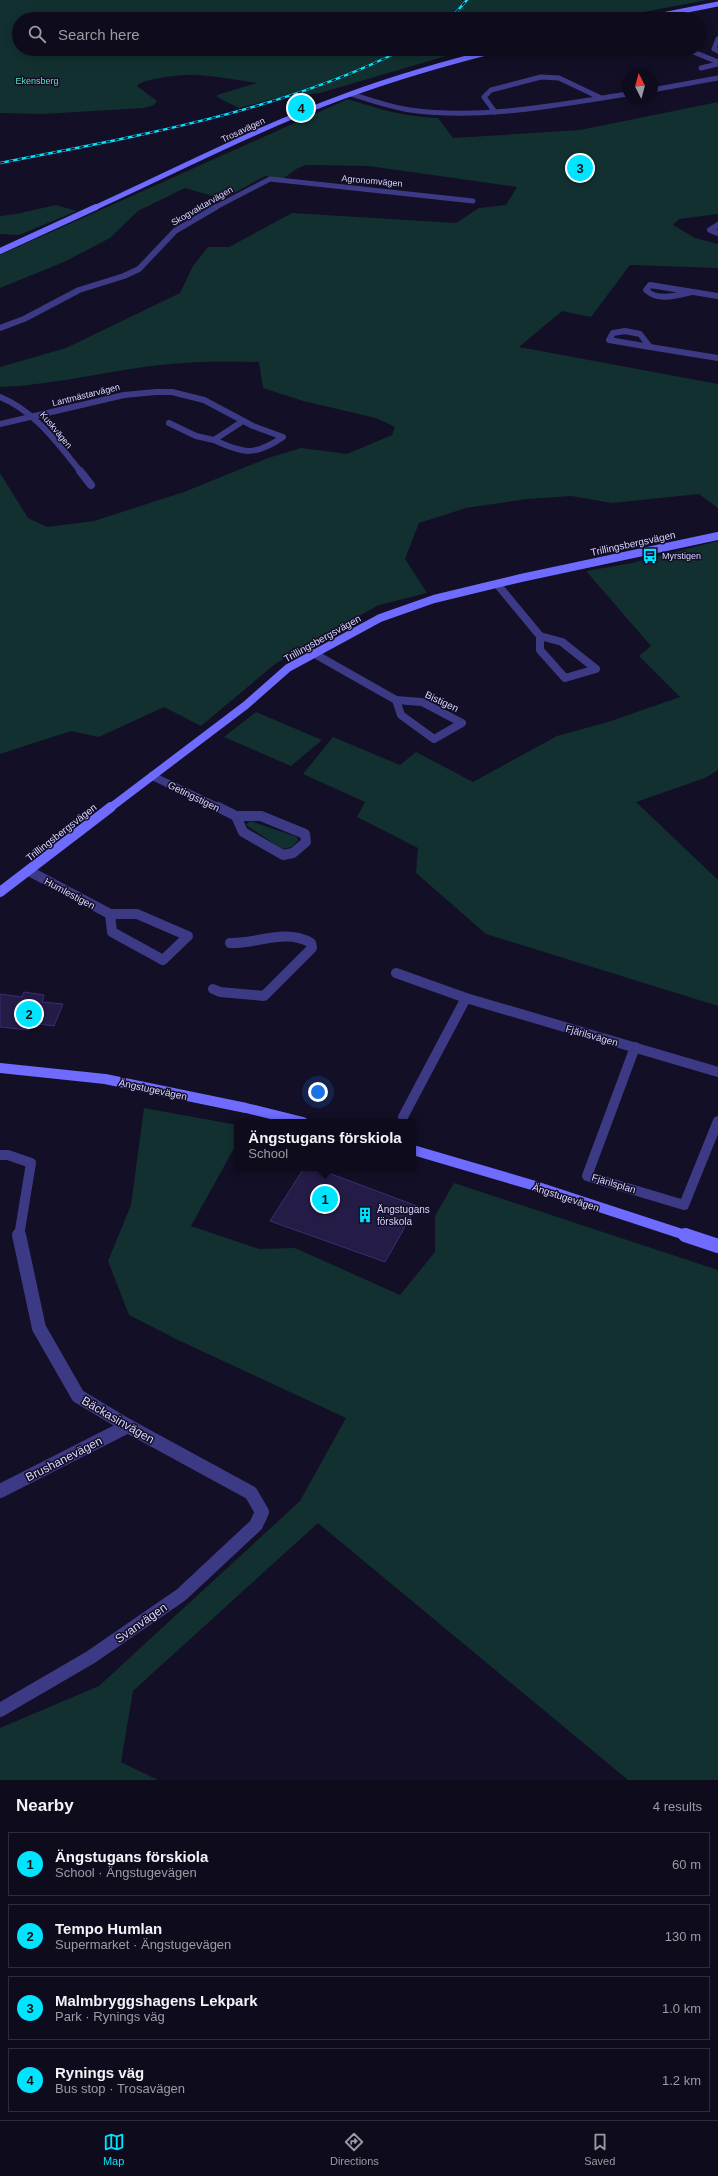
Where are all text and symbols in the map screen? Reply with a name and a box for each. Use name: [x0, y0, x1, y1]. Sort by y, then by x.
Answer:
search box: [12, 12, 706, 56]
icon: search: [26, 23, 48, 45]
text: Search here: [58, 26, 140, 43]
north arrow: [622, 68, 658, 104]
park label: Ekensberg: [15, 76, 59, 86]
pin: 4: [288, 93, 314, 123]
street label: Trosavägen: [219, 115, 267, 145]
pin: 3: [567, 153, 593, 183]
street label: Agronomvägen: [341, 173, 403, 189]
street label: Skogvaktarvägen: [169, 184, 235, 228]
street label: Lantmästarvägen: [51, 382, 121, 408]
street label: Kuskvägen: [38, 410, 74, 450]
street label: Trillingsbergsvägen: [590, 529, 676, 558]
bus stop icon: Myrstigen: [641, 547, 659, 565]
place label: Myrstigen: [662, 551, 701, 561]
street label: Trillingsbergsvägen: [282, 613, 363, 664]
street label: Bistigen: [423, 689, 460, 714]
street label: Getingstigen: [166, 779, 221, 814]
street label: Trillingsbergsvägen: [24, 801, 99, 863]
street label: Humlestigen: [43, 876, 97, 911]
pin: 2: [16, 999, 42, 1029]
street label: Fjärilsvägen: [564, 1023, 619, 1048]
street label: Ängstugevägen: [118, 1077, 188, 1102]
your location: [308, 1082, 328, 1102]
popup: [234, 1119, 416, 1171]
text: Ängstugans förskiola: [248, 1129, 402, 1146]
text: School: [248, 1146, 288, 1161]
street label: Fjärilsplan: [590, 1172, 637, 1195]
street label: Ängstugevägen: [531, 1182, 601, 1213]
pin: 1: [312, 1184, 338, 1214]
place label: Ängstugans förskola: [377, 1204, 430, 1227]
building icon: Ängstugans förskola: [356, 1206, 374, 1224]
street label: Bäckasinvägen: [79, 1394, 157, 1446]
street label: Brushanevägen: [23, 1434, 105, 1484]
street label: Svanvägen: [112, 1600, 170, 1646]
text: Nearby: [16, 1796, 74, 1815]
text: 4 results: [653, 1799, 702, 1814]
text: Ängstugans förskiola: [55, 1848, 208, 1865]
text: 1: [26, 1857, 34, 1872]
text: 60 m: [672, 1857, 701, 1872]
text: School · Ängstugevägen: [55, 1865, 197, 1880]
text: Tempo Humlan: [55, 1920, 162, 1937]
text: 2: [26, 1929, 34, 1944]
text: 130 m: [665, 1929, 701, 1944]
text: Supermarket · Ängstugevägen: [55, 1937, 231, 1952]
text: Malmbryggshagens Lekpark: [55, 1992, 258, 2009]
text: 3: [26, 2001, 34, 2016]
text: 1.0 km: [662, 2001, 701, 2016]
text: Park · Rynings väg: [55, 2009, 165, 2024]
text: Rynings väg: [55, 2064, 144, 2081]
text: 4: [26, 2073, 34, 2088]
text: 1.2 km: [662, 2073, 701, 2088]
text: Bus stop · Trosavägen: [55, 2081, 185, 2096]
tab: Map: [103, 2131, 125, 2167]
tab: Directions: [330, 2131, 379, 2167]
tab: Saved: [584, 2131, 615, 2167]

